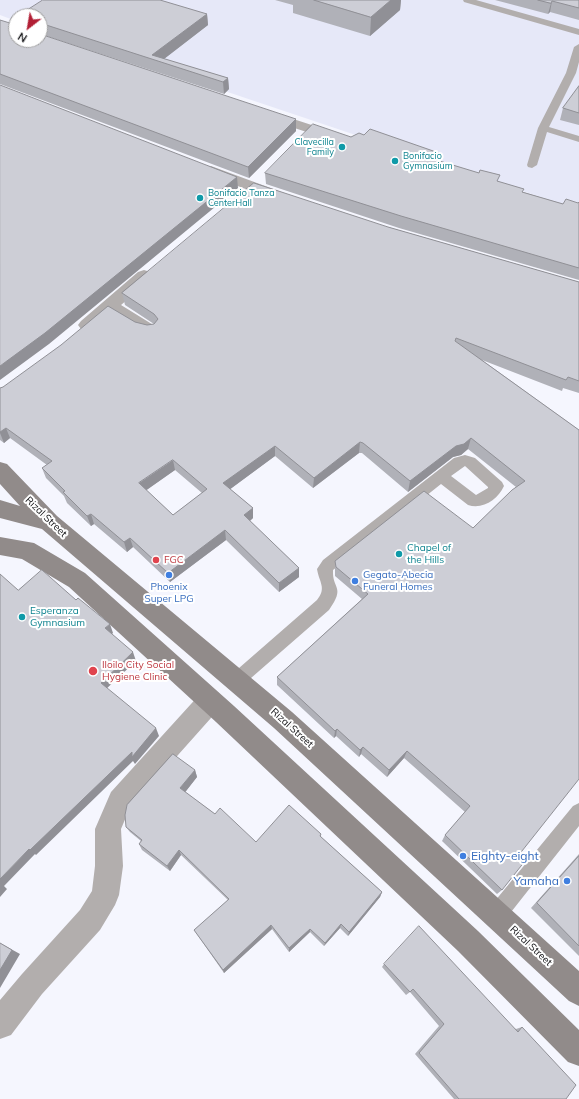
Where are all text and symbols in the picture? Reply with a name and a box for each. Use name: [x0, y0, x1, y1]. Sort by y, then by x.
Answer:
north arrow: [8, 8, 48, 48]
text: N: [15, 29, 30, 46]
place label: Clavecilla Family: [294, 137, 334, 158]
marker: Clavecilla Family: [337, 142, 347, 152]
place label: Bonifacio Gymnasium: [403, 151, 453, 172]
marker: Bonifacio Gymnasium: [390, 156, 400, 166]
place label: Bonifacio Tanza CenterHall: [208, 188, 275, 209]
marker: Bonifacio Tanza CenterHall: [195, 193, 205, 203]
street label: Rizal Street: [23, 494, 69, 540]
place label: Chapel of the Hills: [407, 542, 451, 566]
marker: Chapel of the Hills: [394, 549, 404, 559]
place label: FGC: [164, 554, 184, 566]
marker: FGC: [151, 555, 161, 565]
place label: Gegato-Abecia Funeral Homes: [363, 569, 433, 592]
marker: Phoenix Super LPG: [164, 570, 174, 580]
marker: Gegato-Abecia Funeral Homes: [350, 576, 360, 586]
place label: Phoenix Super LPG: [145, 581, 193, 604]
place label: Esperanza Gymnasium: [30, 605, 85, 628]
marker: Esperanza Gymnasium: [17, 612, 27, 622]
place label: Iloilo City Social Hygiene Clinic: [102, 659, 174, 682]
marker: Iloilo City Social Hygiene Clinic: [87, 665, 99, 677]
street label: Rizal Street: [268, 706, 316, 750]
place label: Eighty-eight: [471, 849, 539, 863]
marker: Eighty-eight: [458, 851, 468, 861]
place label: Yamaha: [513, 874, 559, 888]
marker: Yamaha: [562, 876, 572, 886]
street label: Rizal Street: [507, 924, 555, 968]

